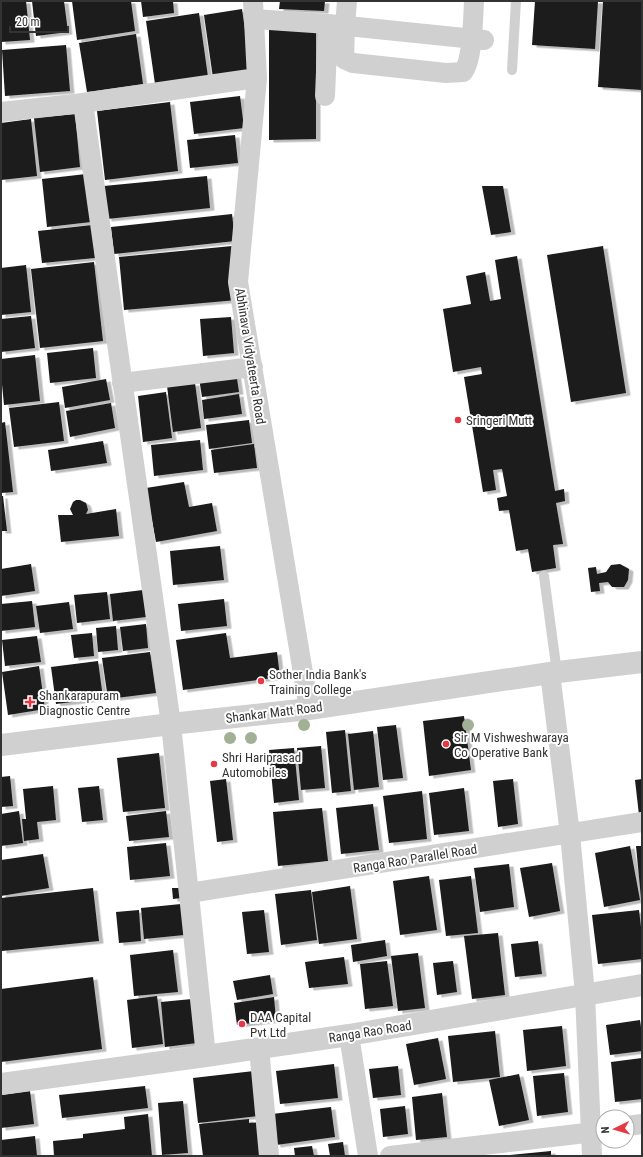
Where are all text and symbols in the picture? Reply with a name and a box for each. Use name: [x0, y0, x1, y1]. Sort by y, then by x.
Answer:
scale bar: [10, 8, 68, 34]
text: 20 m: [16, 15, 40, 29]
street label: Abhinava Vidyateerta Road: [232, 287, 269, 425]
place label: Sringeri Mutt: [466, 413, 532, 428]
marker: Sringeri Mutt: [453, 415, 463, 425]
place label: Sother India Bank's Training College: [269, 667, 367, 697]
marker: Sother India Bank's Training College: [256, 676, 266, 686]
place label: Shankarapuram Diagnostic Centre: [39, 688, 130, 718]
marker: Shankarapuram Diagnostic Centre: [24, 696, 36, 708]
street label: Shankar Matt Road: [225, 699, 323, 726]
place label: Sir M Vishweshwaraya Co Operative Bank: [454, 730, 569, 760]
marker: Sir M Vishweshwaraya Co Operative Bank: [441, 739, 451, 749]
place label: Shri Hariprasad Automobiles: [222, 750, 301, 780]
marker: Shri Hariprasad Automobiles: [209, 759, 219, 769]
street label: Ranga Rao Parallel Road: [352, 841, 478, 876]
place label: DAA Capital Pvt Ltd: [250, 1010, 311, 1040]
street label: Ranga Rao Road: [328, 1018, 413, 1045]
marker: DAA Capital Pvt Ltd: [237, 1019, 247, 1029]
north arrow: [595, 1109, 635, 1149]
text: N: [599, 1126, 612, 1134]

